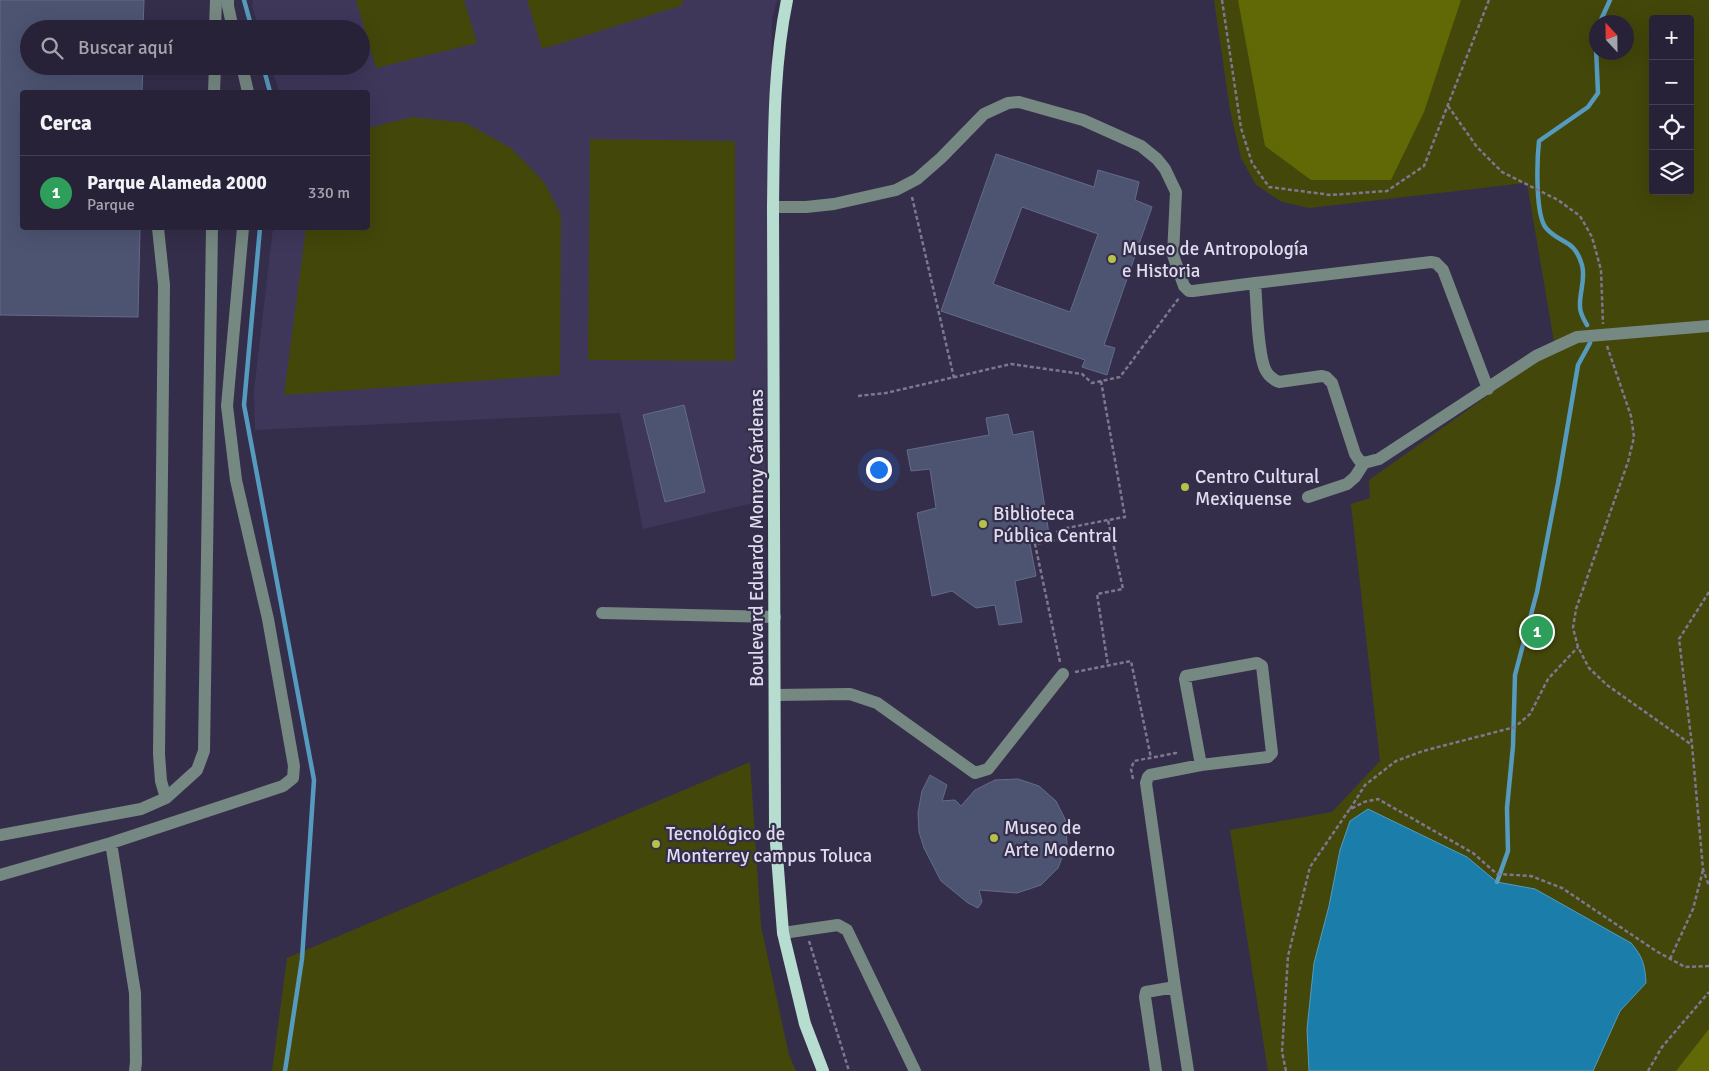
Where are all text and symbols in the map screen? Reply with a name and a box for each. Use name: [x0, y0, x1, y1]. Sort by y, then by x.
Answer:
north arrow: [1589, 15, 1634, 60]
map controls: [1649, 15, 1694, 195]
button: +: [1649, 15, 1694, 60]
search box: [20, 20, 370, 75]
icon: search: [38, 34, 66, 62]
text: Buscar aquí: [78, 36, 173, 60]
button: −: [1649, 60, 1694, 105]
button: locate: [1649, 105, 1694, 150]
text: Cerca: [40, 110, 92, 136]
button: layers: [1649, 150, 1694, 195]
text: Parque Alameda 2000: [87, 171, 267, 195]
text: 1: [52, 183, 60, 203]
text: 330 m: [308, 183, 350, 203]
text: Parque: [87, 195, 135, 215]
place label: Museo de Antropología e Historia: [1122, 237, 1309, 283]
marker: Museo de Antropología e Historia: [1106, 253, 1118, 265]
street label: Boulevard Eduardo Monroy Cárdenas: [745, 389, 769, 687]
your location: [866, 457, 892, 483]
place label: Centro Cultural Mexiquense: [1195, 465, 1320, 511]
marker: Centro Cultural Mexiquense: [1179, 481, 1191, 493]
place label: Biblioteca Pública Central: [993, 502, 1117, 548]
marker: Biblioteca Pública Central: [977, 518, 989, 530]
pin: 1: [1521, 613, 1553, 651]
place label: Museo de Arte Moderno: [1004, 816, 1115, 862]
place label: Tecnológico de Monterrey campus Toluca: [666, 822, 872, 868]
marker: Museo de Arte Moderno: [988, 832, 1000, 844]
marker: Tecnológico de Monterrey campus Toluca: [650, 838, 662, 850]

